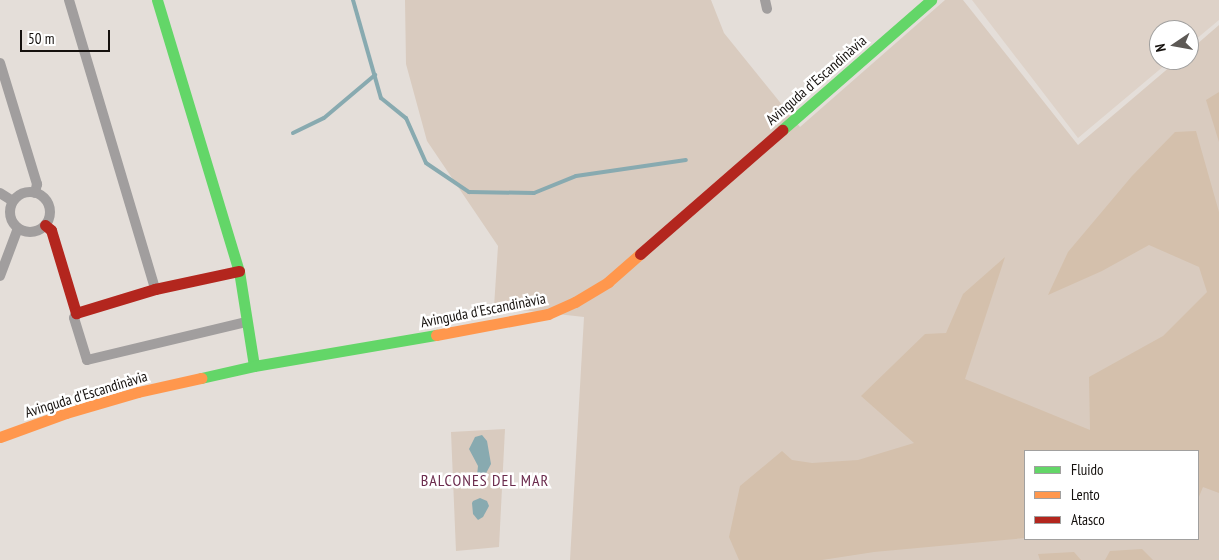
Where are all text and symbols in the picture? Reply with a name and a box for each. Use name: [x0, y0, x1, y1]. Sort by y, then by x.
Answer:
scale bar: [22, 20, 112, 52]
north arrow: [1149, 20, 1199, 70]
text: 50 m: [28, 29, 54, 48]
street label: Avinguda d'Escandinàvia: [762, 32, 870, 128]
text: N: [1151, 42, 1170, 53]
street label: Avinguda d'Escandinàvia: [419, 289, 547, 331]
street label: Avinguda d'Escandinàvia: [23, 367, 149, 421]
legend: [1024, 450, 1199, 540]
text: Fluido: [1071, 460, 1103, 479]
district label: BALCONES DEL MAR: [418, 470, 552, 490]
text: Lento: [1071, 485, 1100, 504]
text: Atasco: [1071, 510, 1105, 529]

